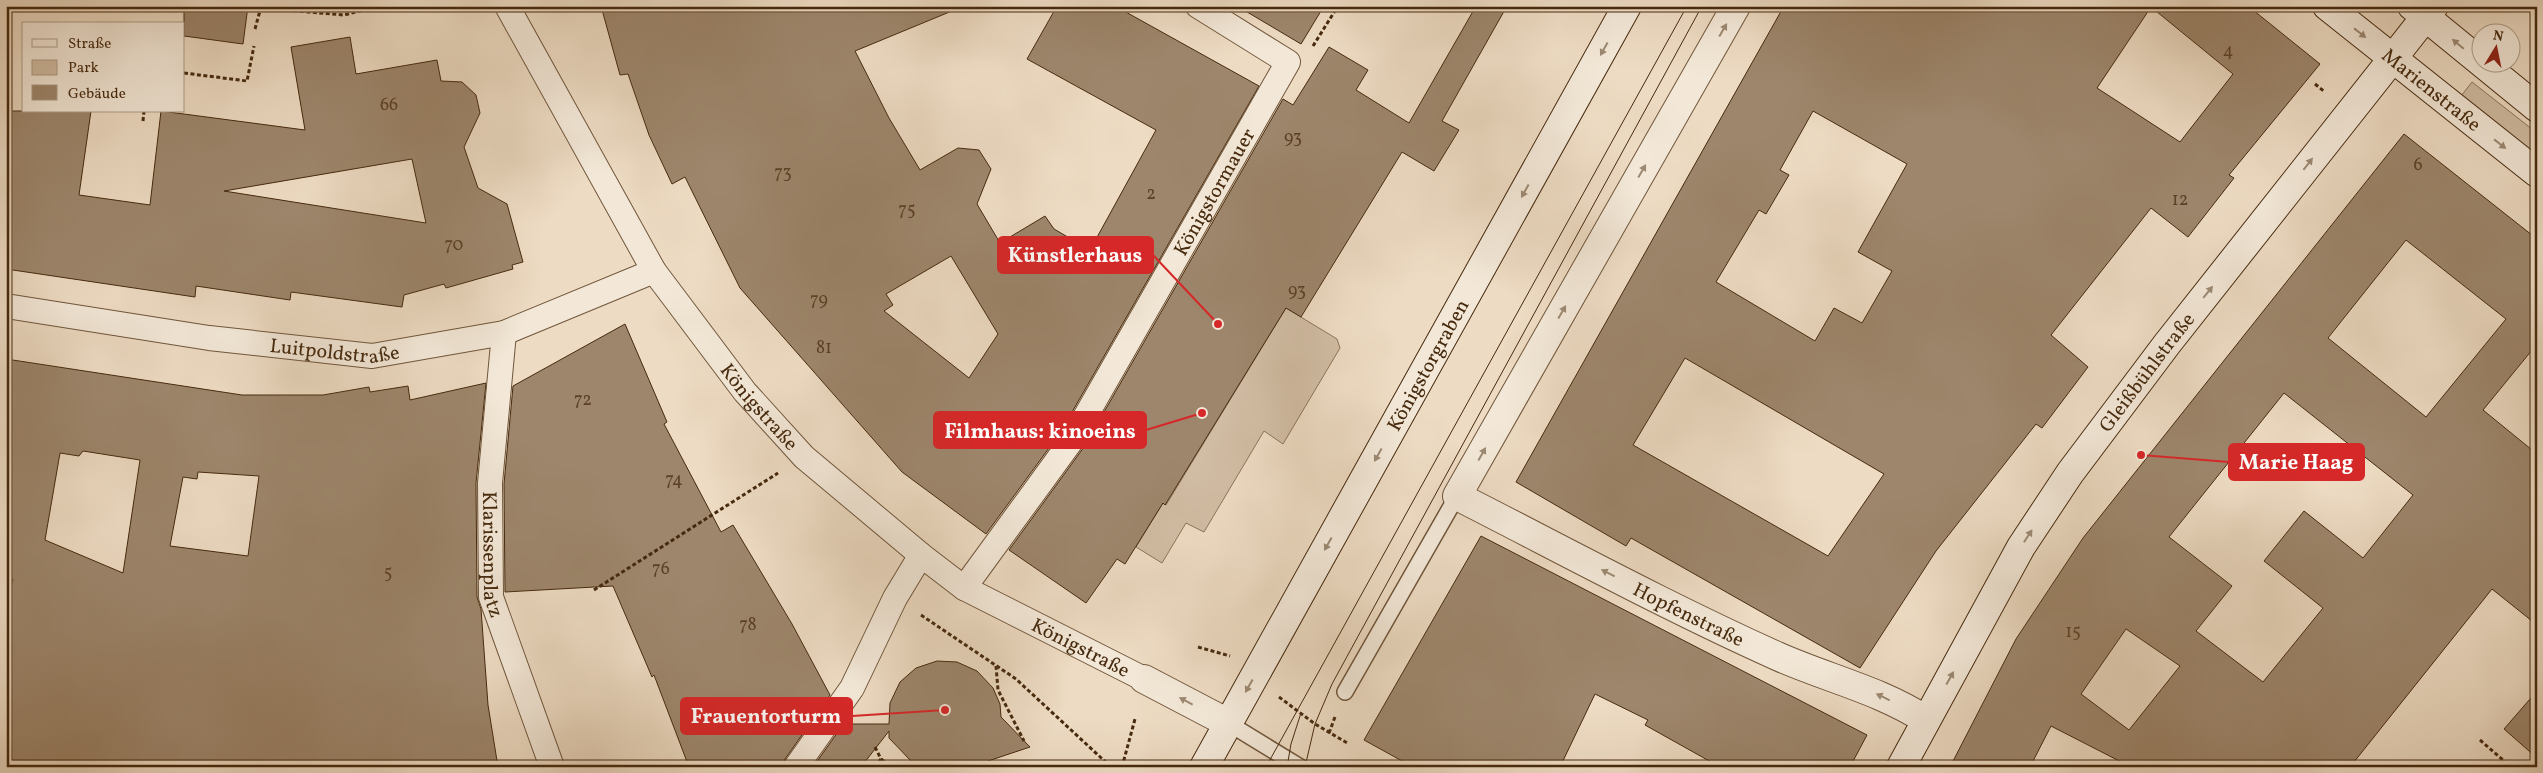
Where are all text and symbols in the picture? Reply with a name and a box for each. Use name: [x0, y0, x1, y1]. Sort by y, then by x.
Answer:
legend: [22, 22, 185, 112]
north arrow: [2470, 22, 2520, 72]
one-way arrow: [1718, 23, 1727, 36]
text: N: [2491, 26, 2505, 47]
one-way arrow: [2354, 27, 2367, 38]
text: Straße: [68, 34, 111, 55]
house number: 4: [2223, 39, 2233, 64]
one-way arrow: [2452, 39, 2464, 50]
one-way arrow: [1599, 42, 1608, 56]
street label: Marienstraße: [2375, 43, 2486, 139]
text: Park: [68, 58, 99, 79]
text: Gebäude: [68, 84, 126, 105]
house number: 66: [380, 93, 398, 118]
street label: Königstormauer: [1168, 124, 1263, 262]
house number: 93: [1284, 126, 1302, 151]
one-way arrow: [2493, 139, 2507, 149]
house number: 6: [2413, 153, 2423, 178]
one-way arrow: [2303, 158, 2314, 171]
house number: 73: [774, 161, 792, 186]
one-way arrow: [1638, 165, 1647, 178]
house number: 2: [1146, 182, 1156, 207]
one-way arrow: [1520, 184, 1529, 198]
house number: 12: [2172, 188, 2188, 213]
house number: 75: [898, 198, 916, 223]
house number: 70: [445, 233, 464, 258]
callout: Künstlerhaus: [998, 237, 1153, 273]
text: Künstlerhaus: [1008, 242, 1142, 271]
house number: 93: [1288, 279, 1306, 304]
one-way arrow: [2202, 286, 2213, 299]
house number: 79: [810, 288, 828, 313]
street label: Königstorgraben: [1381, 295, 1477, 437]
one-way arrow: [1558, 305, 1566, 320]
street label: Gleißbühlstraße: [2093, 307, 2203, 439]
street label: Luitpoldstraße: [268, 333, 402, 372]
house number: 81: [816, 336, 832, 361]
street label: Königstraße: [712, 358, 804, 458]
house number: 72: [574, 388, 592, 413]
callout: Filmhaus: kinoeins: [934, 412, 1146, 448]
text: Filmhaus: kinoeins: [944, 418, 1136, 447]
callout: Marie Haag: [2229, 444, 2364, 480]
one-way arrow: [1477, 447, 1486, 460]
one-way arrow: [1373, 449, 1382, 462]
text: Marie Haag: [2239, 449, 2353, 478]
house number: 74: [665, 468, 683, 493]
street label: Klarissenplatz: [474, 491, 509, 622]
one-way arrow: [2024, 529, 2033, 542]
one-way arrow: [1324, 537, 1332, 552]
house number: 76: [652, 557, 670, 582]
house number: 5: [384, 561, 392, 586]
one-way arrow: [1601, 569, 1615, 577]
street label: Hopfenstraße: [1627, 577, 1748, 655]
street label: Königstraße: [1026, 612, 1134, 686]
house number: 78: [739, 613, 757, 638]
house number: 15: [2065, 620, 2081, 645]
one-way arrow: [1945, 671, 1954, 684]
one-way arrow: [1244, 680, 1253, 693]
one-way arrow: [1876, 692, 1891, 701]
one-way arrow: [1179, 697, 1194, 705]
callout: Frauentorturm: [681, 698, 852, 734]
text: Frauentorturm: [691, 703, 841, 732]

